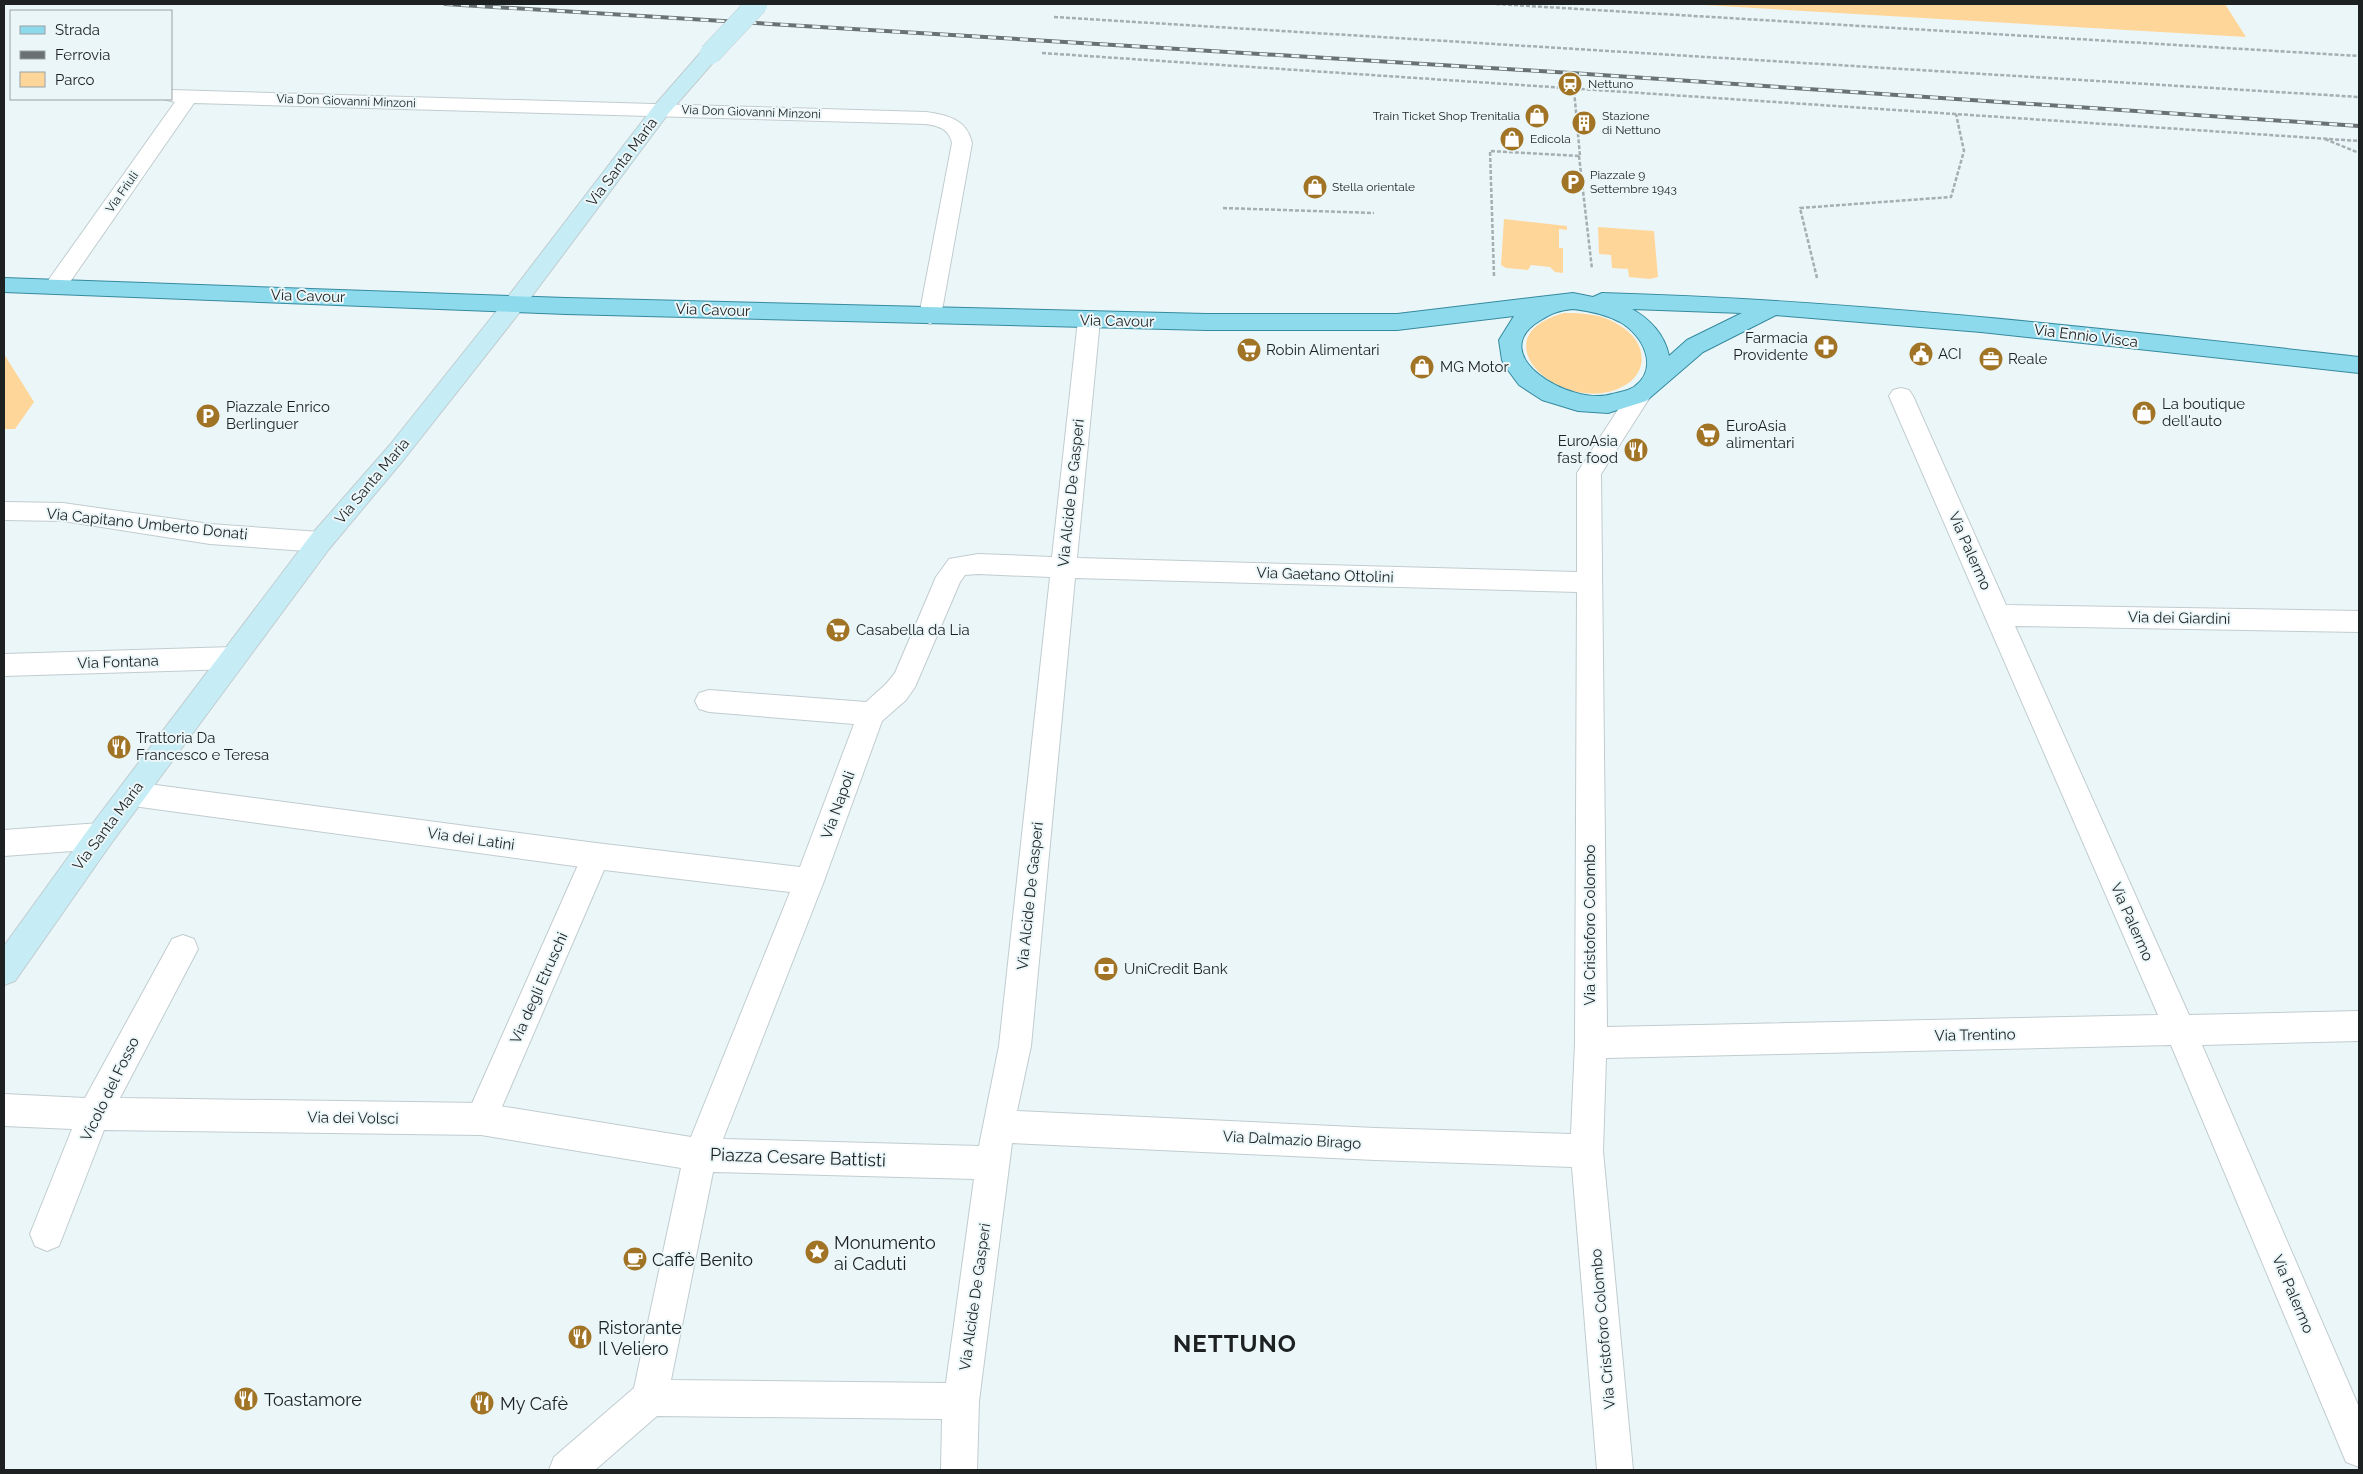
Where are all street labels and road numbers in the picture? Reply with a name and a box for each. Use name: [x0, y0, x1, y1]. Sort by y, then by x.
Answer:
street label: Via Don Giovanni Minzoni: [276, 92, 416, 110]
street label: Via Don Giovanni Minzoni: [681, 103, 821, 121]
street label: Via Santa Maria: [583, 114, 661, 210]
street label: Via Friuli: [103, 169, 141, 215]
street label: Via Cavour: [270, 286, 346, 306]
street label: Via Cavour: [675, 300, 751, 320]
street label: Via Cavour: [1080, 311, 1155, 331]
street label: Via Ennio Visca: [2033, 321, 2139, 351]
street label: Via Alcide De Gasperi: [1054, 418, 1088, 568]
street label: Via Santa Maria: [331, 434, 413, 528]
street label: Via Capitano Umberto Donati: [46, 504, 248, 544]
street label: Via Palermo: [1945, 509, 1995, 593]
street label: Via Gaetano Ottolini: [1256, 564, 1394, 586]
street label: Via dei Giardini: [2128, 608, 2230, 628]
street label: Via Fontana: [77, 652, 159, 672]
street label: Via Napoli: [817, 769, 859, 841]
street label: Via Santa Maria: [69, 778, 147, 874]
street label: Via Alcide De Gasperi: [1013, 821, 1047, 971]
street label: Via dei Latini: [426, 824, 516, 854]
street label: Via Cristoforo Colombo: [1581, 845, 1599, 1005]
street label: Via Palermo: [2107, 880, 2157, 964]
street label: Via degli Etruschi: [506, 930, 572, 1046]
street label: Via Trentino: [1934, 1025, 2016, 1045]
street label: Vicolo del Fosso: [77, 1034, 143, 1144]
street label: Via dei Volsci: [307, 1108, 399, 1128]
street label: Via Dalmazio Birago: [1222, 1127, 1362, 1153]
street label: Piazza Cesare Battisti: [710, 1143, 886, 1171]
street label: Via Alcide De Gasperi: [956, 1222, 994, 1372]
street label: Via Cristoforo Colombo: [1587, 1248, 1619, 1410]
street label: Via Palermo: [2268, 1252, 2318, 1336]

